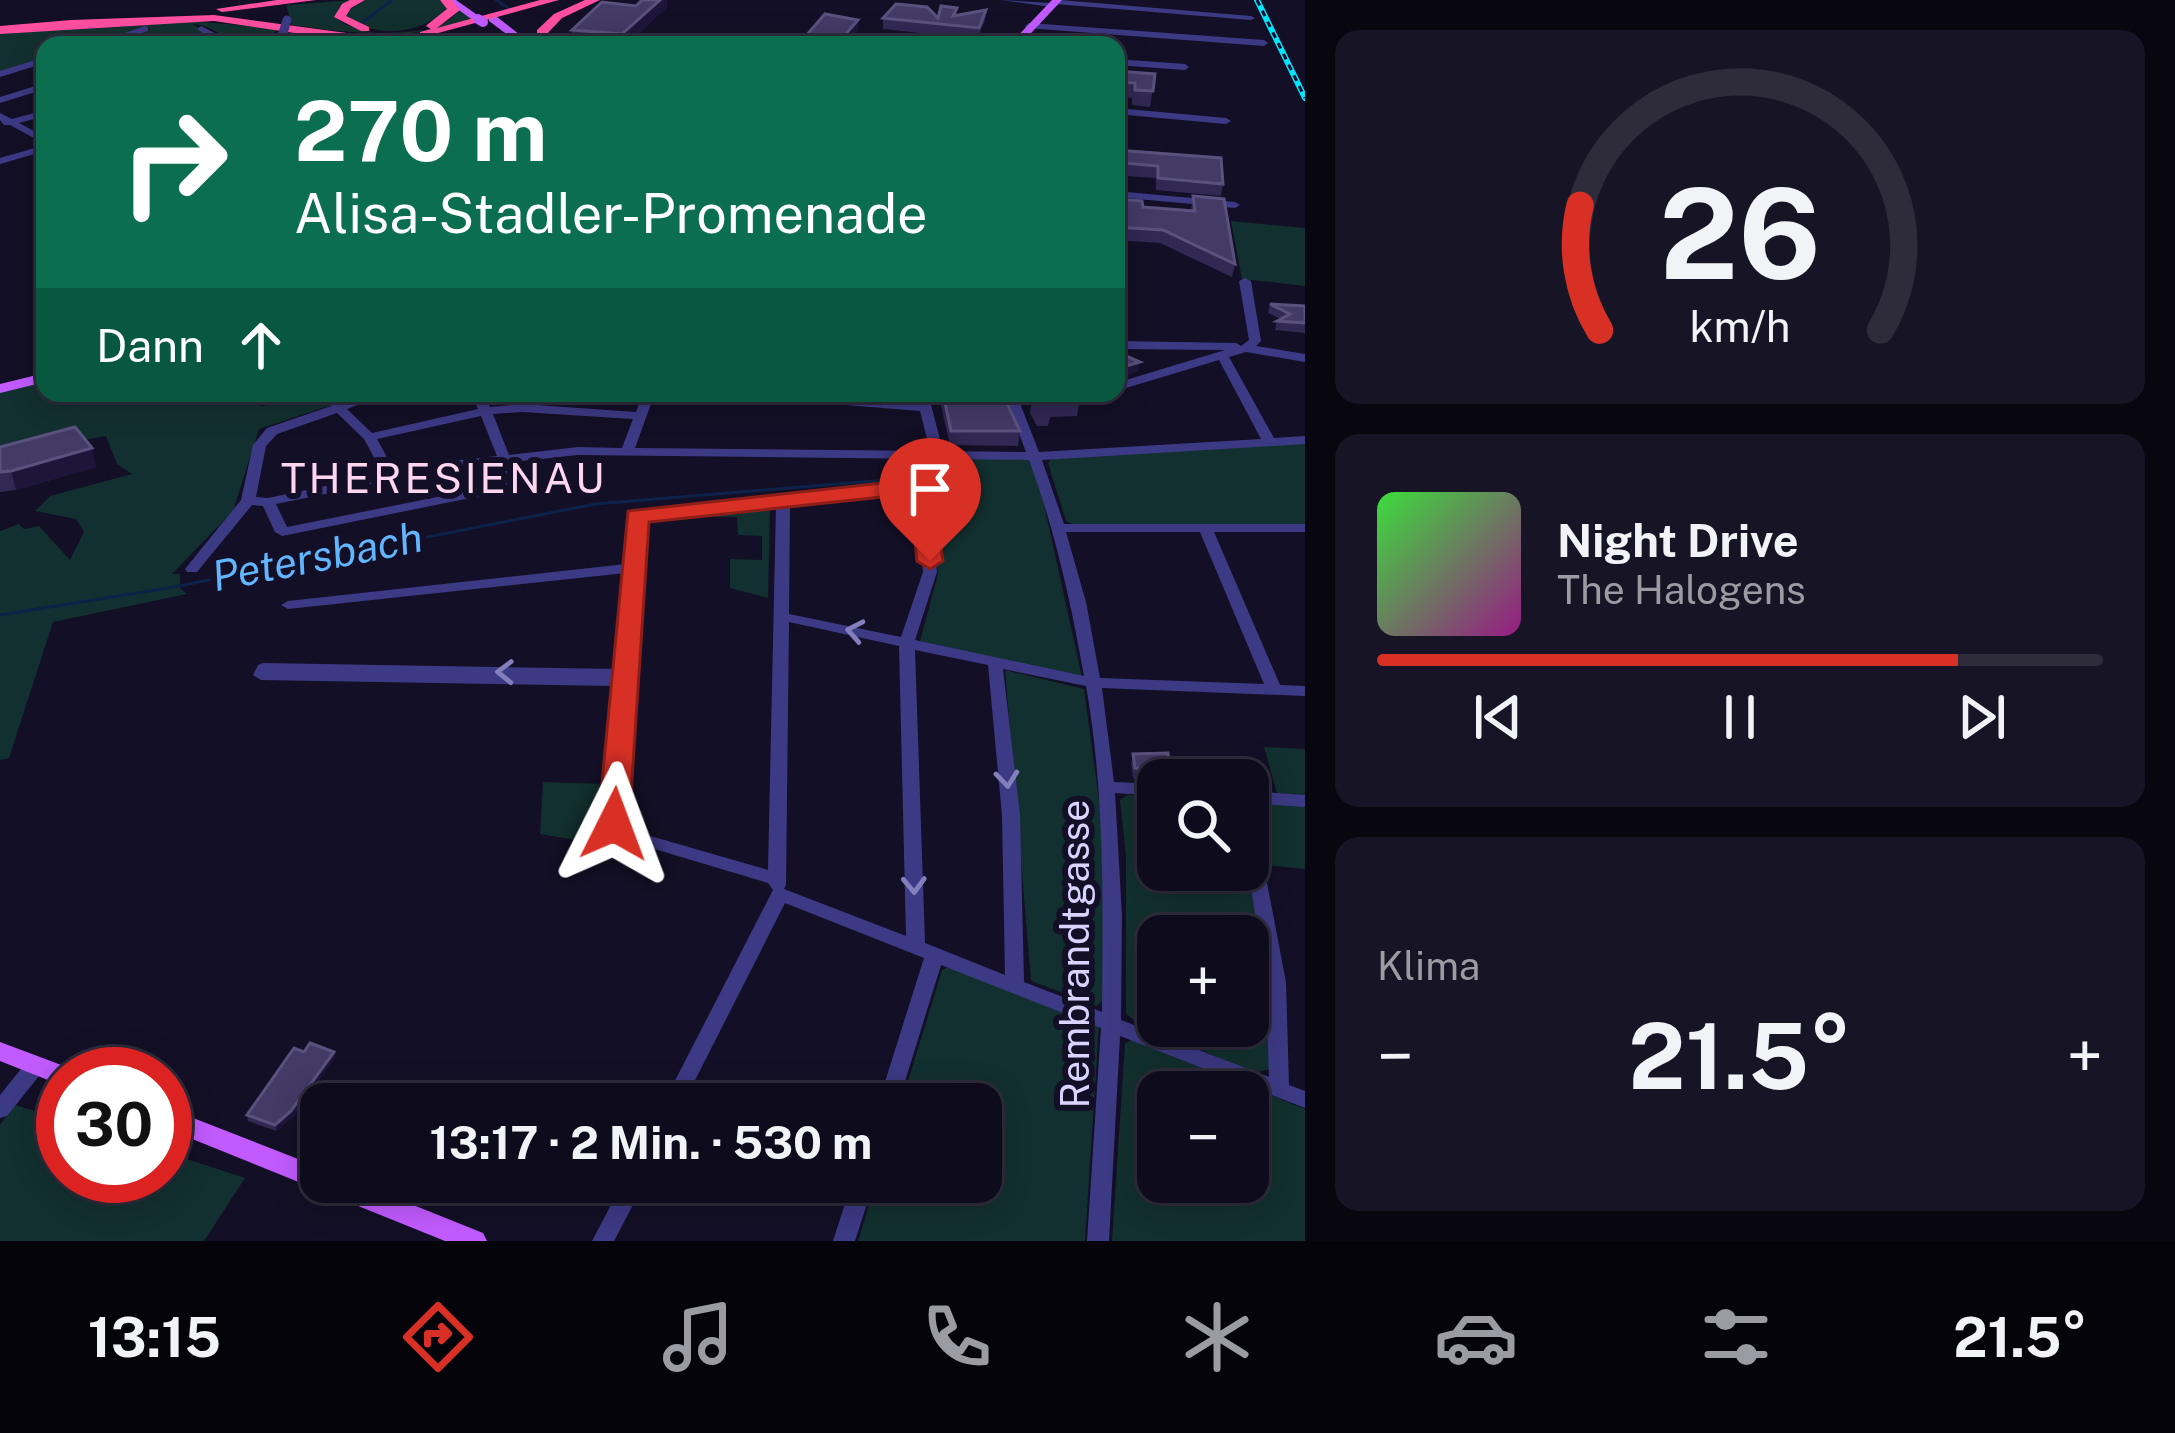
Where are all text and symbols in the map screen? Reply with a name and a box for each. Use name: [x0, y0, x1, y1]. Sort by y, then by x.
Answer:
text: 270 m: [294, 81, 547, 180]
icon: right: [96, 84, 252, 240]
text: 26: [1659, 160, 1821, 307]
text: Alisa-Stadler-Promenade: [294, 182, 928, 245]
text: km/h: [1690, 301, 1790, 352]
icon: ahead: [228, 312, 294, 378]
text: Dann: [96, 319, 204, 372]
pin: [879, 438, 981, 561]
district label: THERESIENAU: [281, 453, 607, 502]
icon: arrive: [897, 456, 963, 522]
water label: Petersbach: [208, 512, 426, 600]
text: Night Drive: [1557, 514, 1799, 567]
text: The Halogens: [1557, 567, 1806, 613]
one-way arrow: [845, 619, 865, 645]
one-way arrow: [495, 660, 514, 686]
icon: previous: [1465, 684, 1531, 750]
icon: pause: [1707, 684, 1773, 750]
icon: next: [1949, 684, 2015, 750]
map controls: [1137, 759, 1269, 1203]
button: search: [1137, 759, 1269, 891]
position arrow: [551, 761, 677, 887]
one-way arrow: [994, 770, 1019, 789]
street label: Rembrandtgasse: [1052, 800, 1098, 1108]
one-way arrow: [901, 876, 927, 895]
button: +: [1137, 915, 1269, 1047]
text: Klima: [1377, 943, 1480, 989]
text: 21.5°: [1628, 1003, 1852, 1109]
text: −: [1377, 1017, 1414, 1095]
text: +: [2066, 1017, 2103, 1095]
speed limit sign: 30: [36, 1047, 192, 1203]
button: −: [1137, 1071, 1269, 1203]
text: 13:17 · 2 Min. · 530 m: [430, 1116, 872, 1169]
icon: directions: [396, 1295, 480, 1379]
icon: music: [656, 1295, 740, 1379]
icon: phone: [915, 1295, 999, 1379]
icon: climate: [1175, 1295, 1259, 1379]
icon: car: [1434, 1295, 1518, 1379]
icon: filters: [1694, 1295, 1778, 1379]
text: 13:15: [88, 1306, 221, 1369]
text: 21.5°: [1953, 1306, 2087, 1369]

